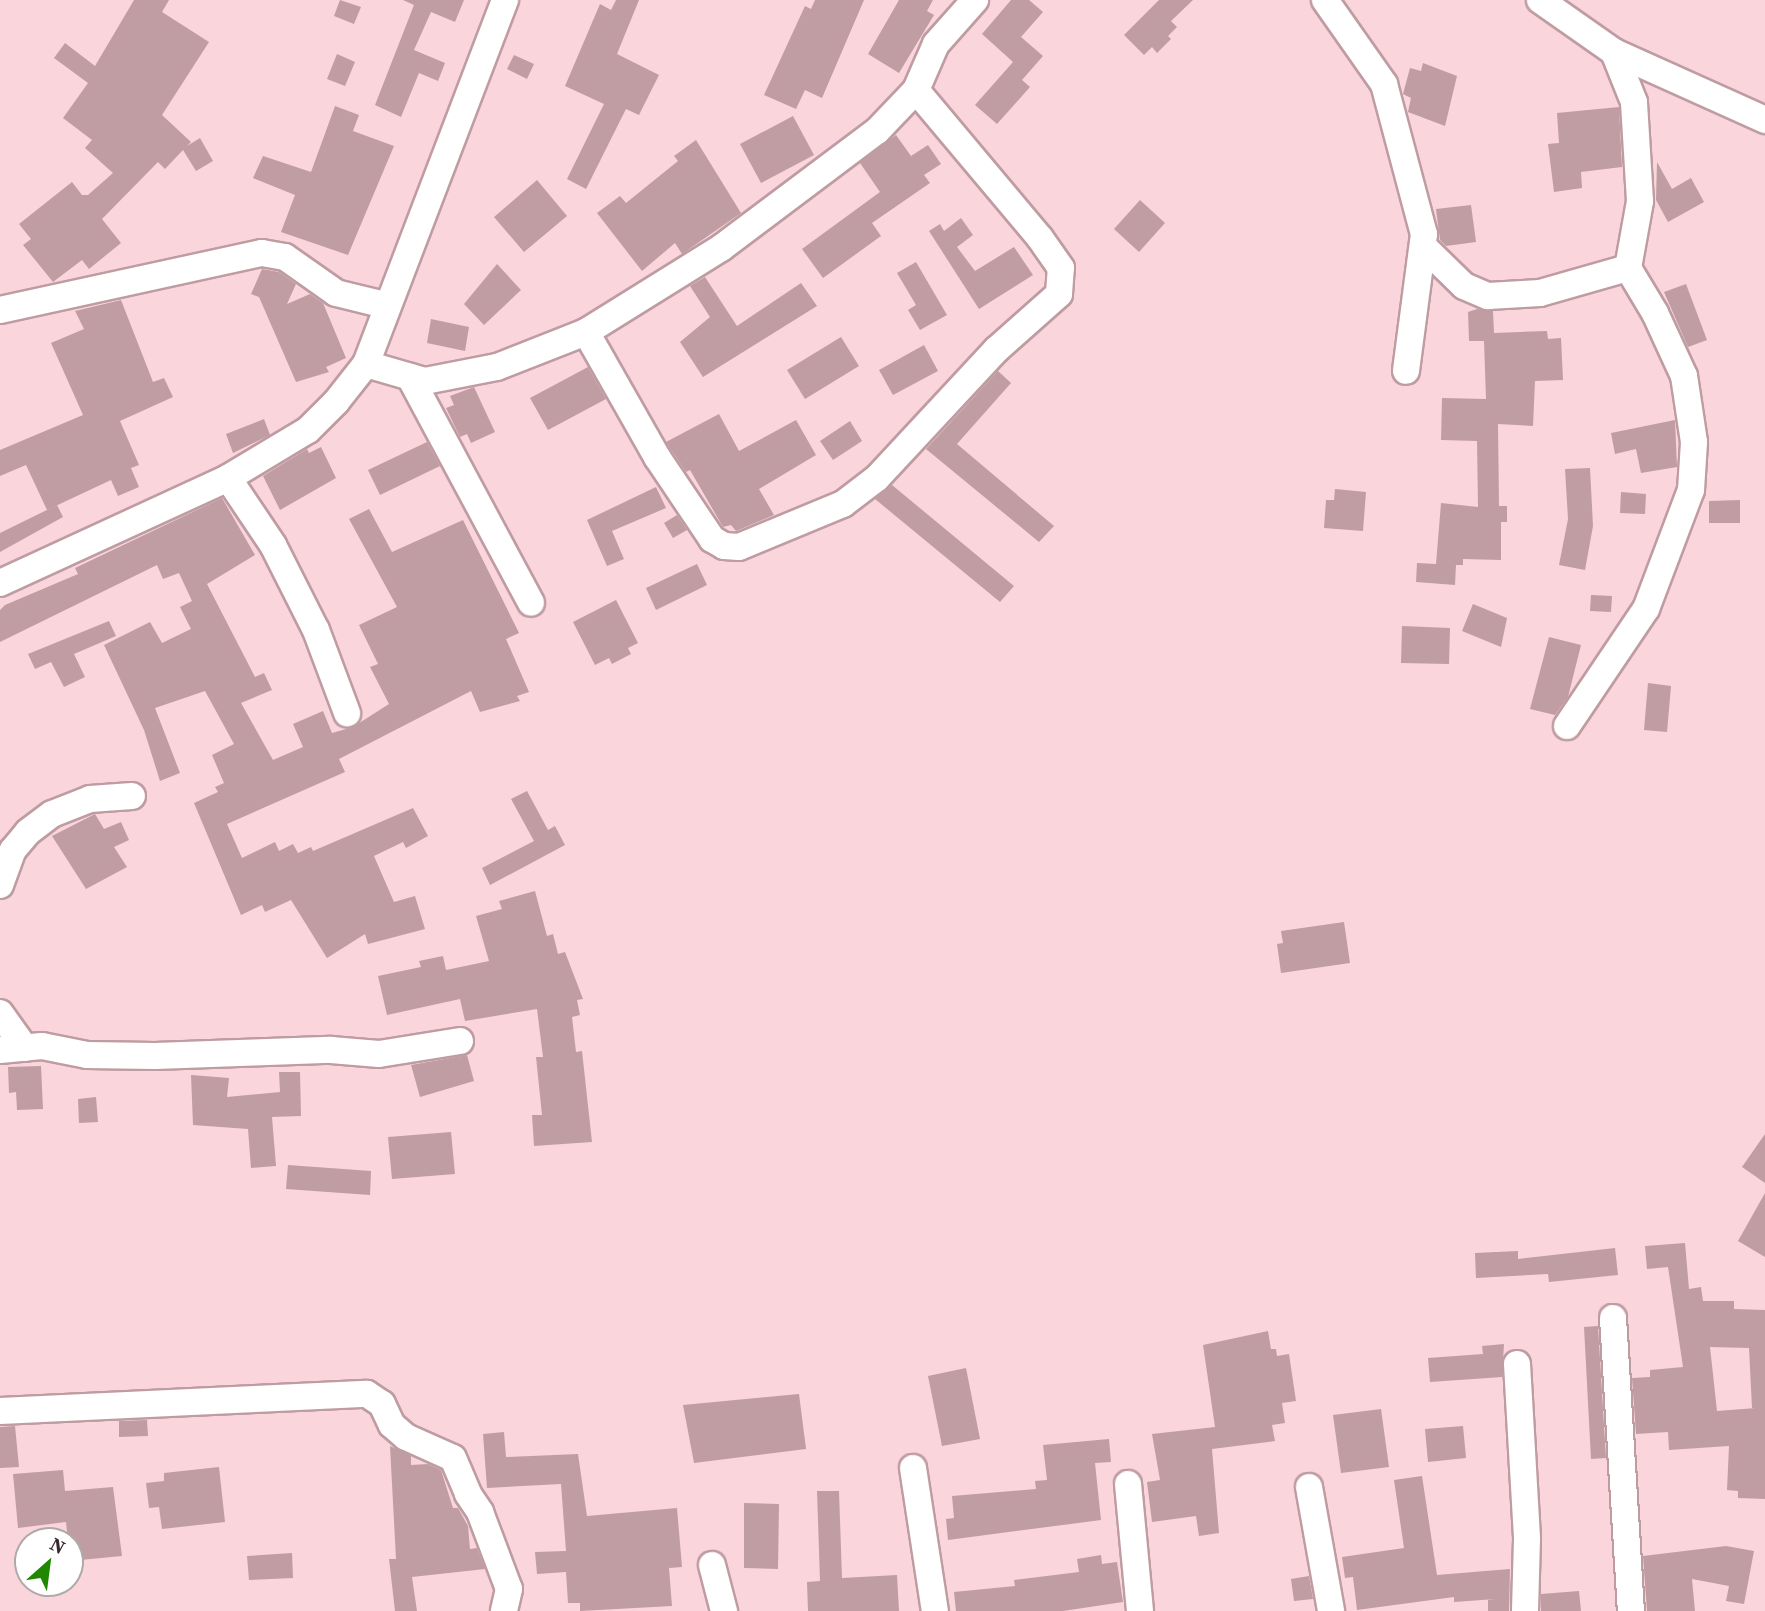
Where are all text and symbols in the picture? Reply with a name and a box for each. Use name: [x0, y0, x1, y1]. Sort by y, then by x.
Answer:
north arrow: [14, 1527, 84, 1597]
text: N: [46, 1530, 70, 1560]

